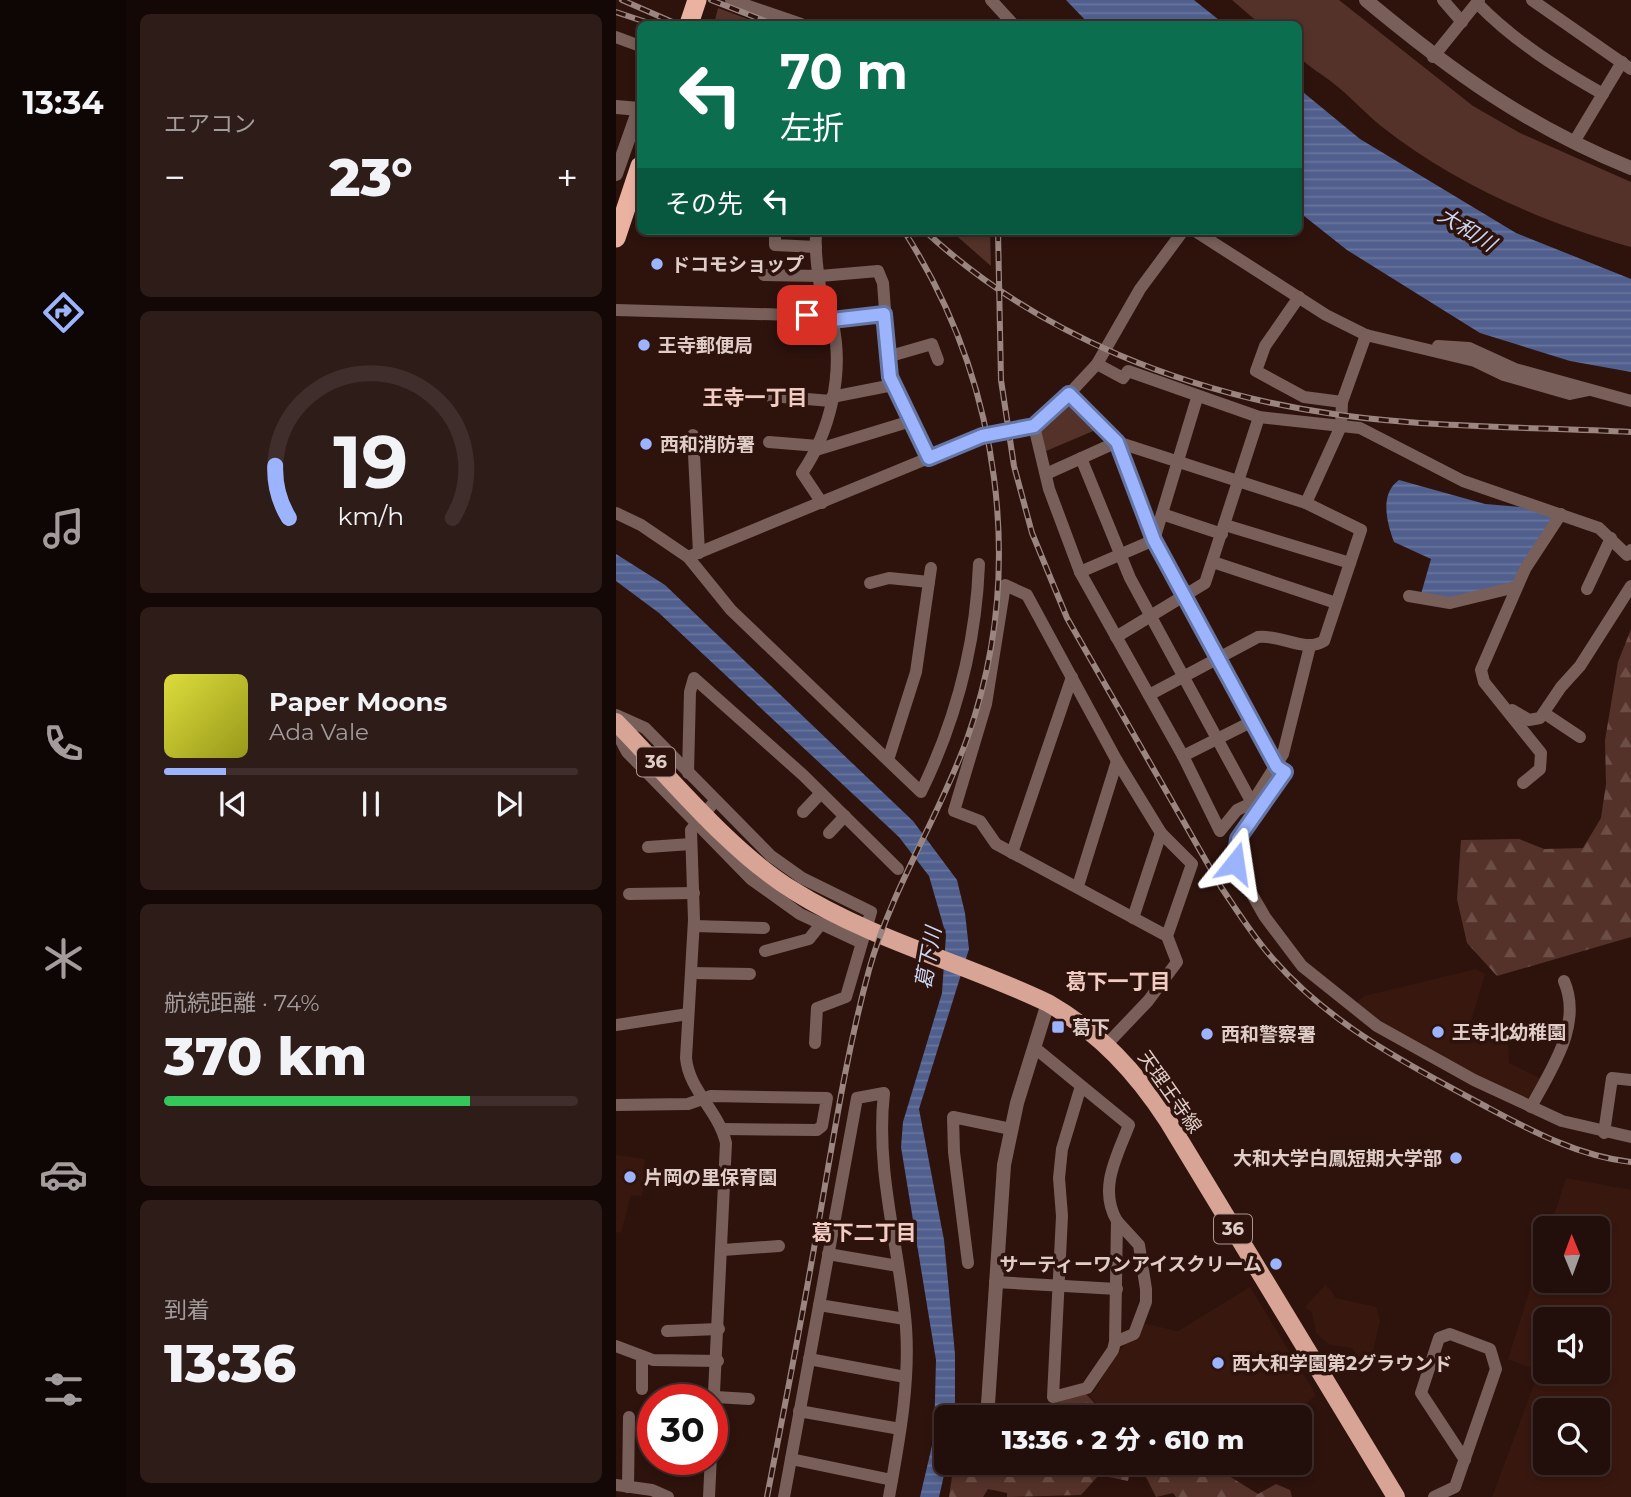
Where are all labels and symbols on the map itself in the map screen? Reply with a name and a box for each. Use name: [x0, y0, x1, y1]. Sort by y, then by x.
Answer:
water label: 大和川: [1434, 202, 1502, 257]
place label: ドコモショップ: [671, 253, 804, 276]
marker: ドコモショップ: [649, 256, 665, 272]
pin: [777, 285, 837, 345]
place label: 王寺郵便局: [658, 334, 753, 357]
marker: 王寺郵便局: [636, 337, 652, 353]
district label: 王寺一丁目: [703, 385, 808, 410]
place label: 西和消防署: [660, 433, 755, 456]
marker: 西和消防署: [638, 436, 654, 452]
road number: 36: [637, 748, 675, 776]
position arrow: [1198, 826, 1272, 900]
water label: 葛下川: [910, 923, 946, 991]
district label: 葛下一丁目: [1066, 969, 1171, 994]
place label: 葛下: [1072, 1016, 1110, 1039]
marker: 葛下: [1050, 1019, 1066, 1035]
place label: 王寺北幼稚園: [1452, 1021, 1566, 1044]
place label: 西和警察署: [1221, 1023, 1316, 1046]
marker: 王寺北幼稚園: [1430, 1024, 1446, 1040]
marker: 西和警察署: [1199, 1026, 1215, 1042]
street label: 天理王寺線: [1133, 1046, 1207, 1138]
place label: 大和大学白鳳短期大学部: [1233, 1147, 1442, 1170]
marker: 大和大学白鳳短期大学部: [1448, 1150, 1464, 1166]
place label: 片岡の里保育園: [644, 1166, 777, 1189]
marker: 片岡の里保育園: [622, 1169, 638, 1185]
road number: 36: [1214, 1214, 1252, 1244]
north arrow: [1533, 1216, 1610, 1293]
district label: 葛下二丁目: [812, 1220, 917, 1245]
place label: サーティーワンアイスクリーム: [999, 1253, 1262, 1276]
marker: サーティーワンアイスクリーム: [1268, 1256, 1284, 1272]
place label: 西大和学園第2グラウンド: [1232, 1352, 1452, 1375]
marker: 西大和学園第2グラウンド: [1210, 1355, 1226, 1371]
speed limit sign: 30: [637, 1384, 728, 1475]

